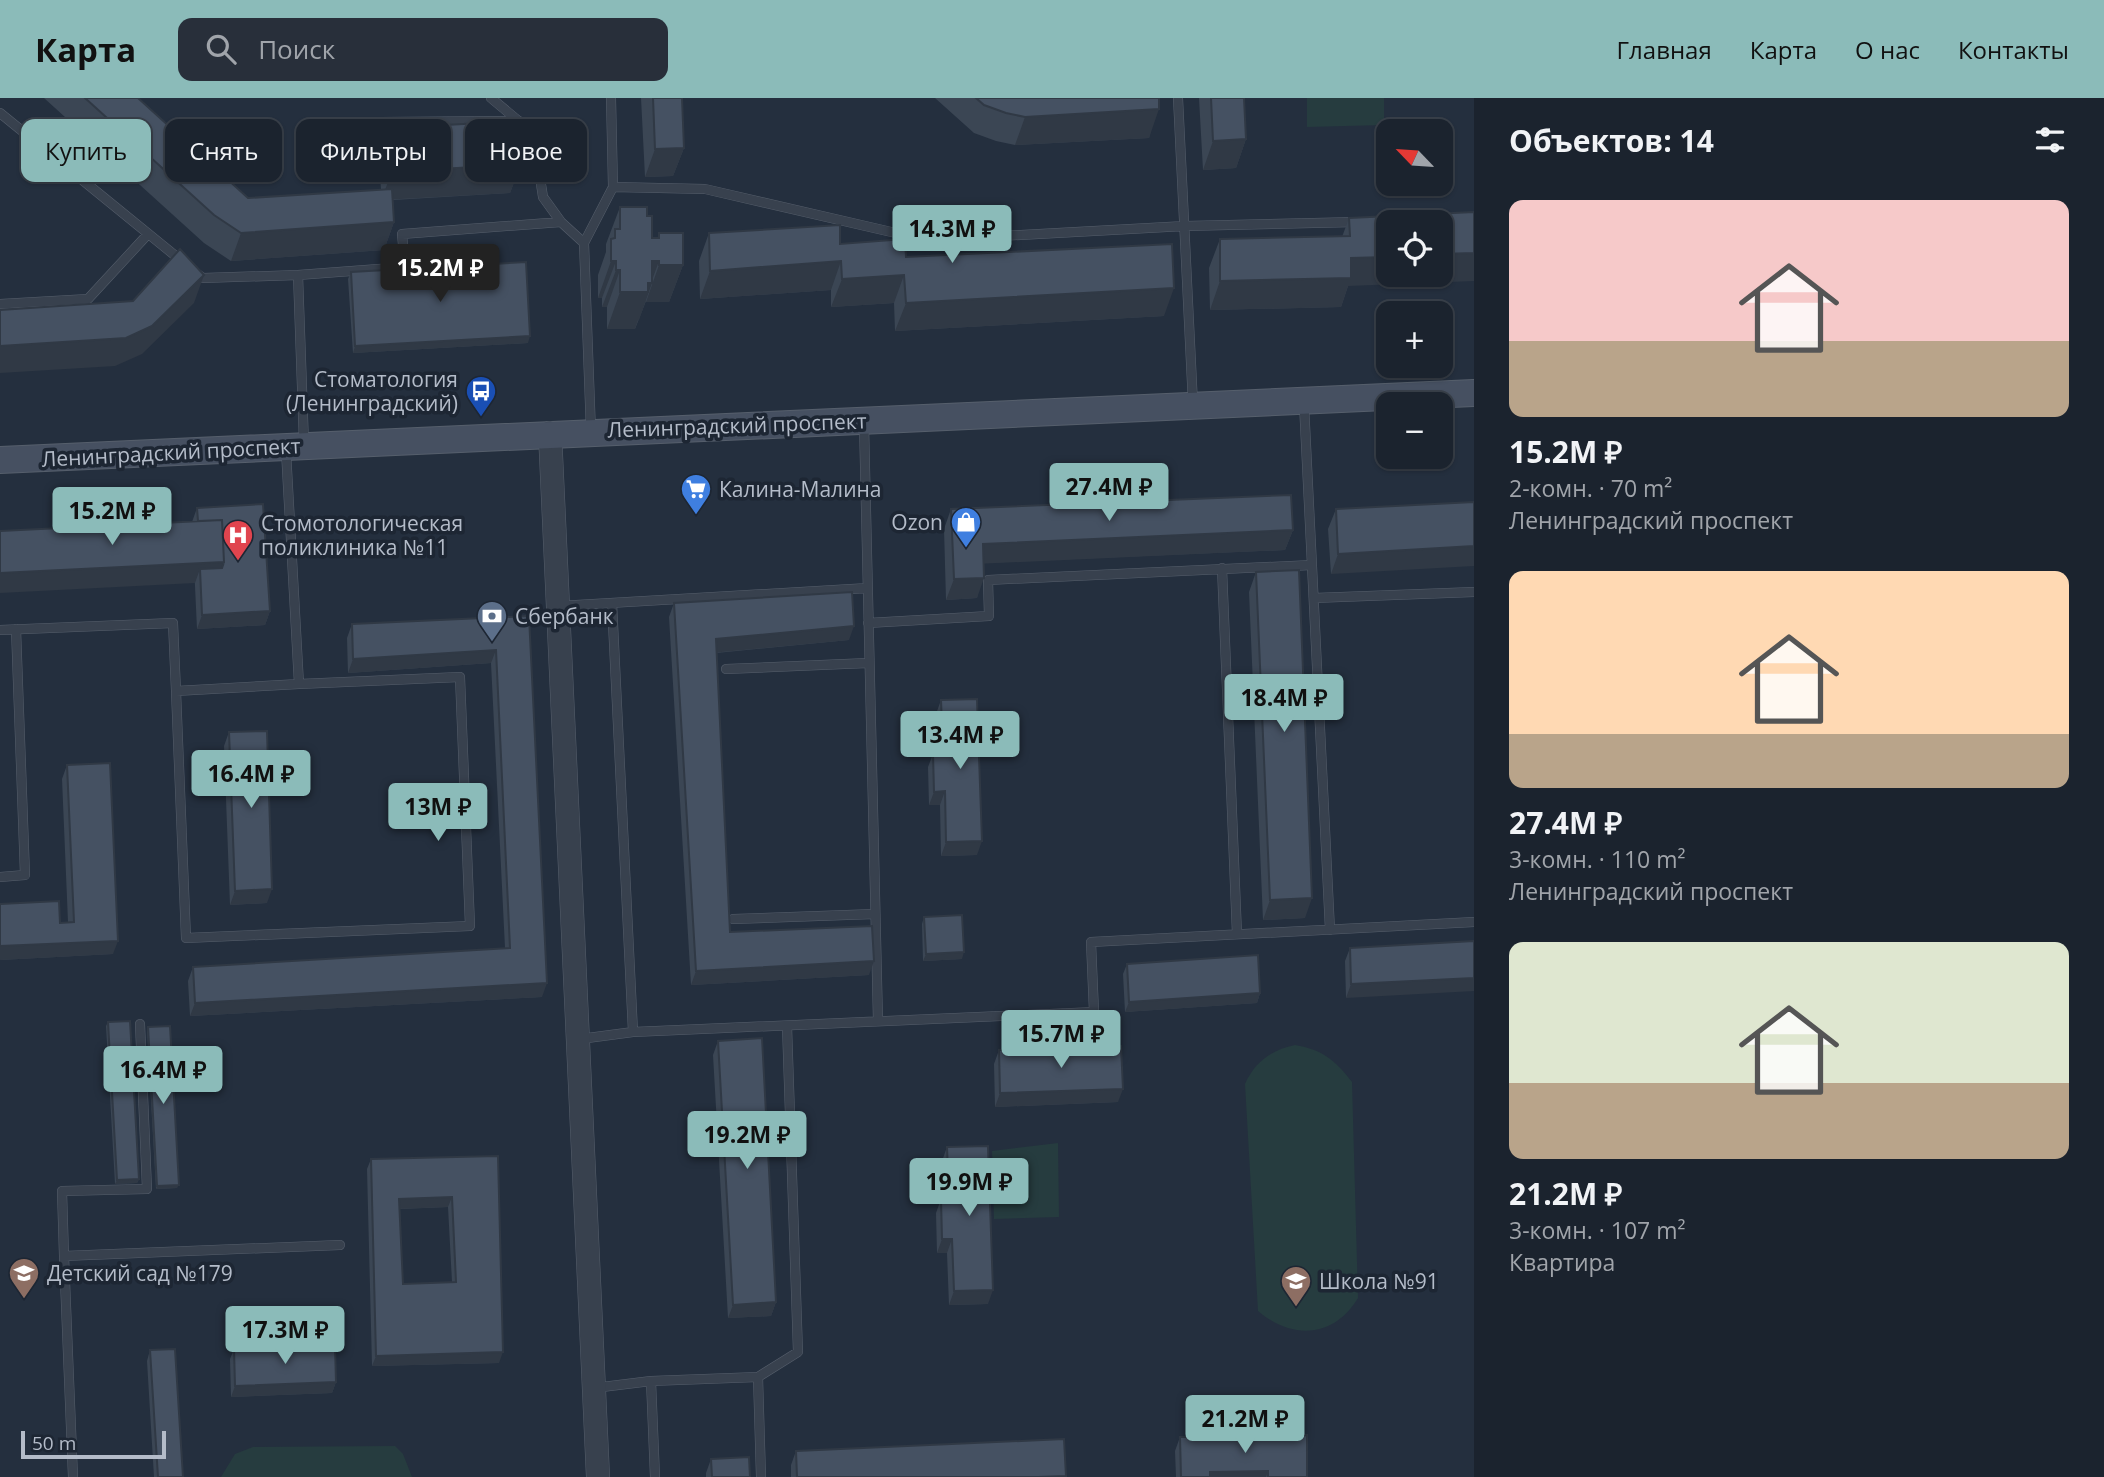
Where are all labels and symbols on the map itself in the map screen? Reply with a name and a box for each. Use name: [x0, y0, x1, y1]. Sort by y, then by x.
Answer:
north arrow: [1376, 119, 1452, 196]
pin: 14.3M ₽: [887, 206, 1017, 265]
pin: 15.2M ₽: [375, 244, 505, 304]
place label: Стоматология (Ленинградский): [286, 365, 458, 417]
bus stop icon: Стоматология (Ленинградский): [464, 374, 498, 418]
street label: Ленинградский проспект: [607, 406, 867, 444]
street label: Ленинградский проспект: [41, 431, 301, 473]
pin: 27.4M ₽: [1044, 464, 1174, 523]
supermarket icon: Калина-Малина: [679, 472, 713, 516]
place label: Калина-Малина: [719, 475, 881, 503]
pin: 15.2M ₽: [47, 488, 177, 547]
shop icon: Ozon: [949, 505, 983, 549]
place label: Ozon: [891, 508, 943, 536]
place label: Стомотологическая поликлиника №11: [261, 509, 463, 561]
hospital icon: Стомотологическая поликлиника №11: [221, 518, 255, 562]
bank icon: Сбербанк: [475, 599, 509, 643]
place label: Сбербанк: [515, 602, 614, 630]
pin: 18.4M ₽: [1219, 674, 1349, 734]
pin: 13.4M ₽: [895, 712, 1025, 771]
pin: 16.4M ₽: [186, 750, 316, 810]
pin: 13M ₽: [389, 784, 487, 843]
pin: 15.7M ₽: [996, 1010, 1126, 1070]
pin: 16.4M ₽: [98, 1046, 228, 1106]
pin: 19.2M ₽: [682, 1112, 812, 1171]
pin: 19.9M ₽: [904, 1158, 1034, 1218]
school or university icon: Детский сад №179: [7, 1256, 41, 1300]
place label: Детский сад №179: [47, 1259, 233, 1287]
school or university icon: Школа №91: [1279, 1264, 1313, 1308]
place label: Школа №91: [1319, 1267, 1439, 1295]
pin: 17.3M ₽: [220, 1306, 350, 1366]
pin: 21.2M ₽: [1180, 1396, 1310, 1455]
scale bar: [21, 1428, 166, 1460]

